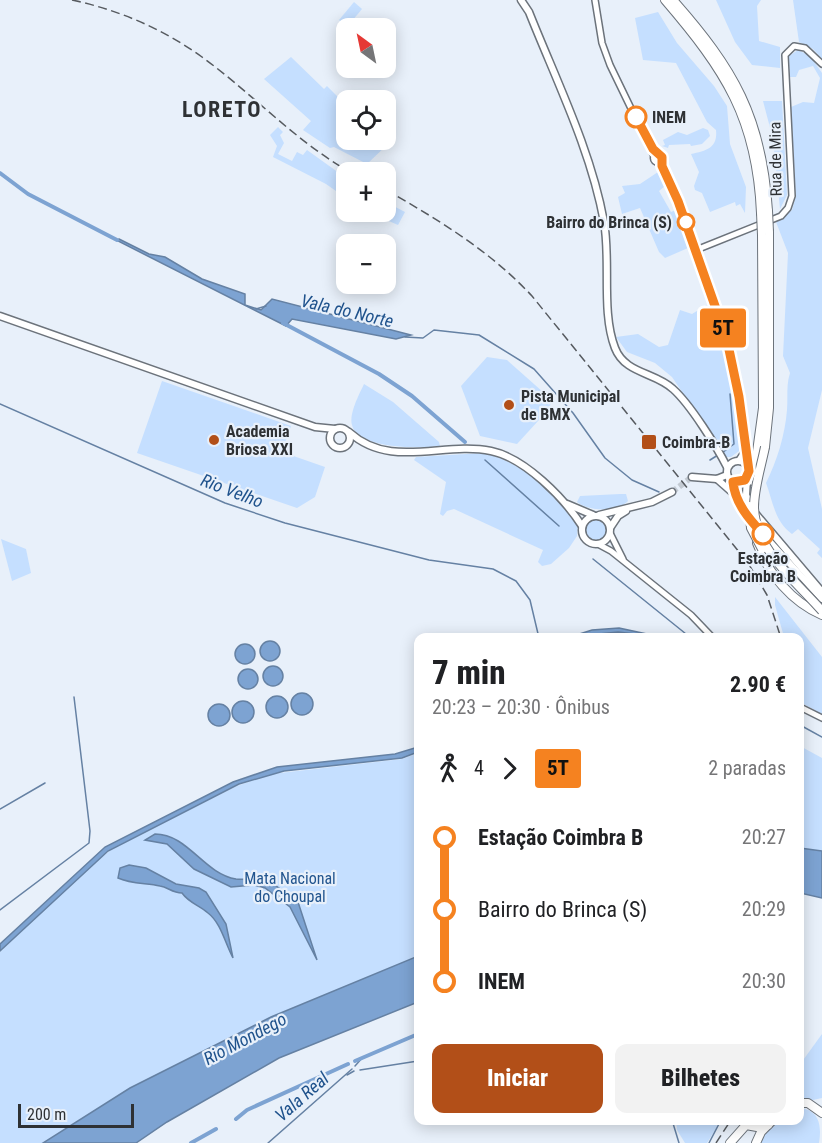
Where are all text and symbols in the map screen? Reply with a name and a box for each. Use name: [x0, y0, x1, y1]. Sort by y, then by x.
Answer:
north arrow: [336, 18, 396, 78]
map controls: [336, 18, 396, 294]
button: locate: [336, 90, 396, 150]
district label: LORETO: [182, 97, 262, 122]
marker: INEM: [625, 106, 647, 128]
place label: INEM: [652, 108, 686, 127]
street label: Rua de Mira: [765, 122, 786, 196]
button: +: [336, 162, 396, 222]
place label: Bairro do Brinca (S): [546, 213, 672, 232]
marker: Bairro do Brinca (S): [677, 213, 695, 231]
button: −: [336, 234, 396, 294]
water label: Vala do Norte: [299, 290, 395, 331]
line badge: 5T: [696, 308, 750, 348]
text: 5T: [712, 316, 734, 340]
place label: Pista Municipal de BMX: [521, 387, 620, 424]
marker: Pista Municipal de BMX: [502, 398, 516, 412]
place label: Academia Briosa XXI: [226, 422, 293, 459]
marker: Academia Briosa XXI: [207, 433, 221, 447]
marker: Coimbra-B: [640, 433, 658, 451]
place label: Coimbra-B: [662, 433, 730, 452]
water label: Rio Velho: [198, 469, 266, 512]
marker: Estação Coimbra B: [752, 523, 774, 545]
place label: Estação Coimbra B: [730, 549, 796, 586]
text: 7 min: [432, 653, 506, 692]
text: 2.90 €: [730, 672, 786, 697]
text: 20:23 – 20:30 · Ônibus: [432, 695, 610, 719]
icon: walk: [432, 752, 465, 785]
icon: forward: [493, 752, 526, 785]
text: 4: [474, 756, 484, 780]
text: 5T: [547, 756, 569, 780]
text: 2 paradas: [708, 756, 786, 780]
text: Estação Coimbra B: [478, 825, 643, 850]
text: 20:27: [742, 825, 786, 849]
park label: Mata Nacional do Choupal: [244, 869, 336, 906]
text: Bairro do Brinca (S): [478, 897, 647, 922]
text: 20:29: [742, 897, 786, 921]
text: INEM: [478, 969, 525, 994]
text: 20:30: [742, 969, 786, 993]
water label: Rio Mondego: [200, 1008, 290, 1069]
button: Iniciar: [432, 1044, 603, 1113]
button: Bilhetes: [615, 1044, 786, 1113]
water label: Vala Real: [271, 1067, 333, 1126]
scale bar: [18, 1101, 134, 1128]
text: 200 m: [27, 1105, 66, 1124]

